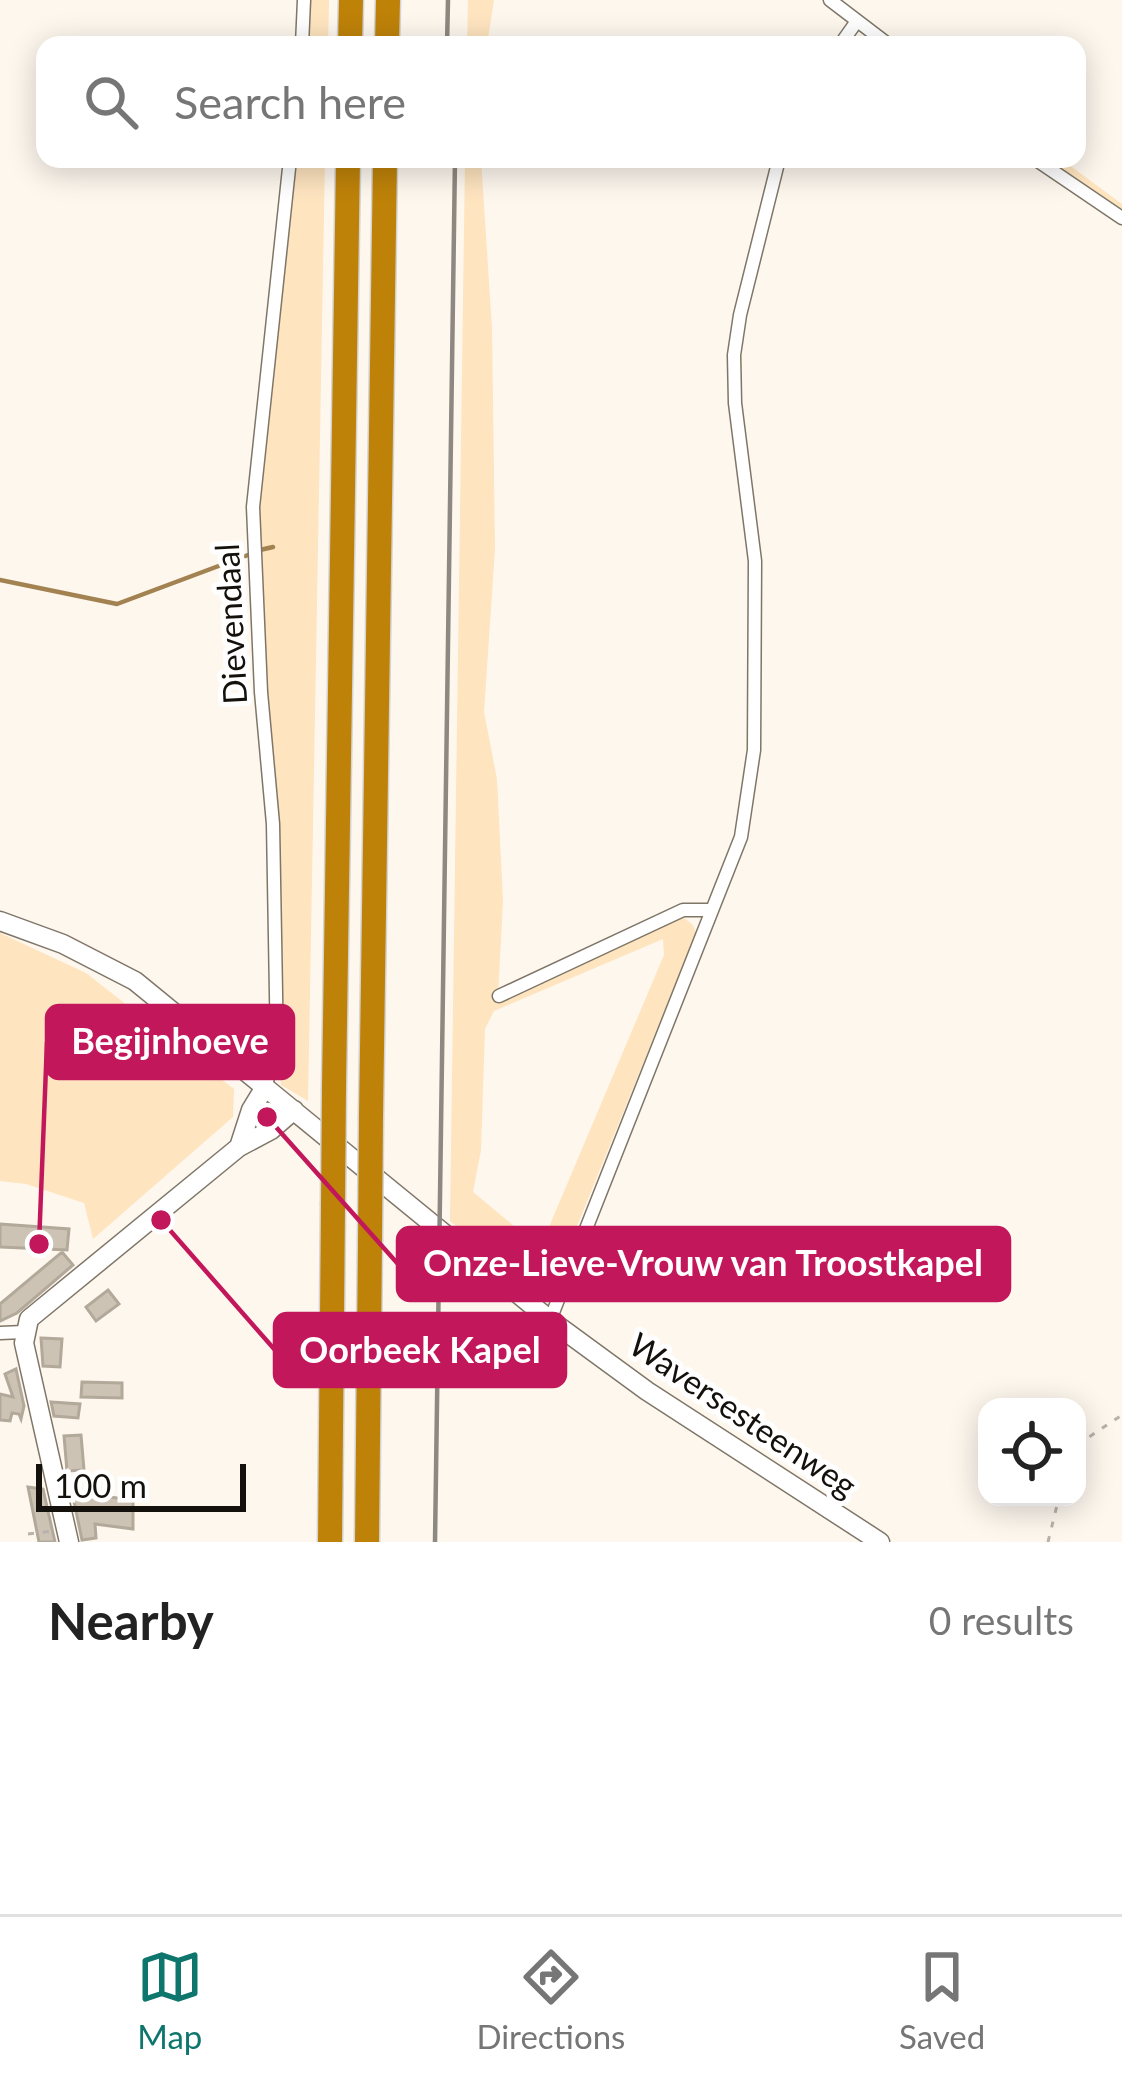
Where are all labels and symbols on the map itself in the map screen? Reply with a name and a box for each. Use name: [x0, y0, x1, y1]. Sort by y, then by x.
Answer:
street label: Dievendaal: [206, 542, 254, 706]
callout: Begijnhoeve: [47, 1006, 293, 1078]
text: Begijnhoeve: [71, 1018, 269, 1062]
callout: Onze-Lieve-Vrouw van Troostkapel: [398, 1228, 1009, 1300]
text: Onze-Lieve-Vrouw van Troostkapel: [423, 1240, 983, 1284]
callout: Oorbeek Kapel: [275, 1314, 565, 1386]
street label: Waversesteenweg: [622, 1323, 865, 1505]
text: Oorbeek Kapel: [299, 1327, 541, 1371]
scale bar: [36, 1458, 246, 1511]

